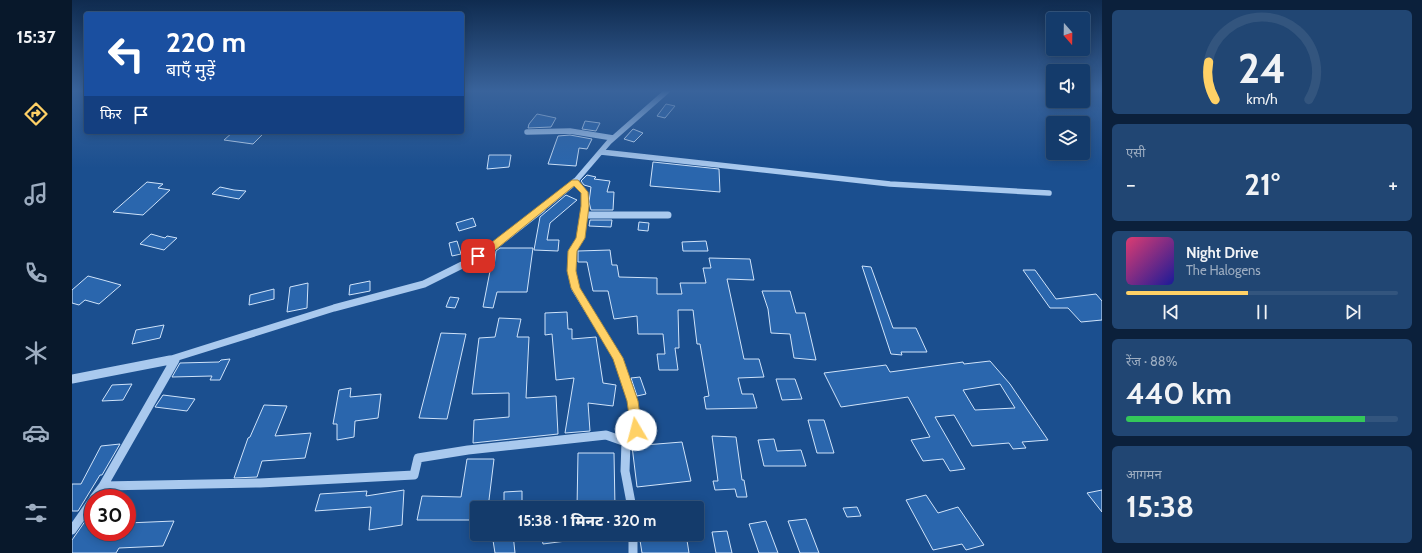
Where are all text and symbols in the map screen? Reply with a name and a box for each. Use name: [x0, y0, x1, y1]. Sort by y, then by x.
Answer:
north arrow: [1046, 12, 1090, 56]
map controls: [1046, 12, 1090, 160]
text: 220 m: [166, 25, 246, 59]
text: 15:37: [16, 26, 56, 48]
icon: left: [100, 28, 152, 80]
text: 24: [1238, 43, 1286, 93]
text: बाएँ मुड़ें: [166, 59, 215, 81]
button: sound: [1046, 64, 1090, 108]
text: km/h: [1246, 90, 1278, 108]
icon: directions: [22, 100, 50, 128]
icon: arrive: [130, 104, 152, 126]
text: फिर: [100, 105, 122, 123]
button: layers: [1046, 116, 1090, 160]
text: एसी: [1126, 144, 1145, 160]
text: 21°: [1244, 166, 1280, 203]
text: −: [1126, 171, 1136, 198]
text: +: [1388, 171, 1398, 198]
icon: music: [22, 180, 50, 208]
pin: [461, 239, 495, 273]
text: Night Drive: [1186, 244, 1259, 262]
icon: arrive: [467, 245, 489, 267]
icon: phone: [22, 259, 50, 287]
text: The Halogens: [1186, 262, 1261, 278]
icon: previous: [1160, 301, 1182, 323]
icon: pause: [1251, 301, 1273, 323]
icon: next: [1342, 301, 1364, 323]
icon: climate: [22, 339, 50, 367]
text: रेंज · 88%: [1126, 353, 1177, 369]
text: 440 km: [1126, 375, 1232, 412]
position arrow: [615, 409, 657, 451]
icon: car: [22, 419, 50, 447]
text: आगमन: [1126, 466, 1162, 482]
text: 15:38: [1126, 488, 1194, 525]
speed limit sign: 30: [84, 489, 136, 541]
icon: filters: [22, 499, 50, 527]
text: 15:38 · 1 मिनट · 320 m: [518, 512, 656, 530]

